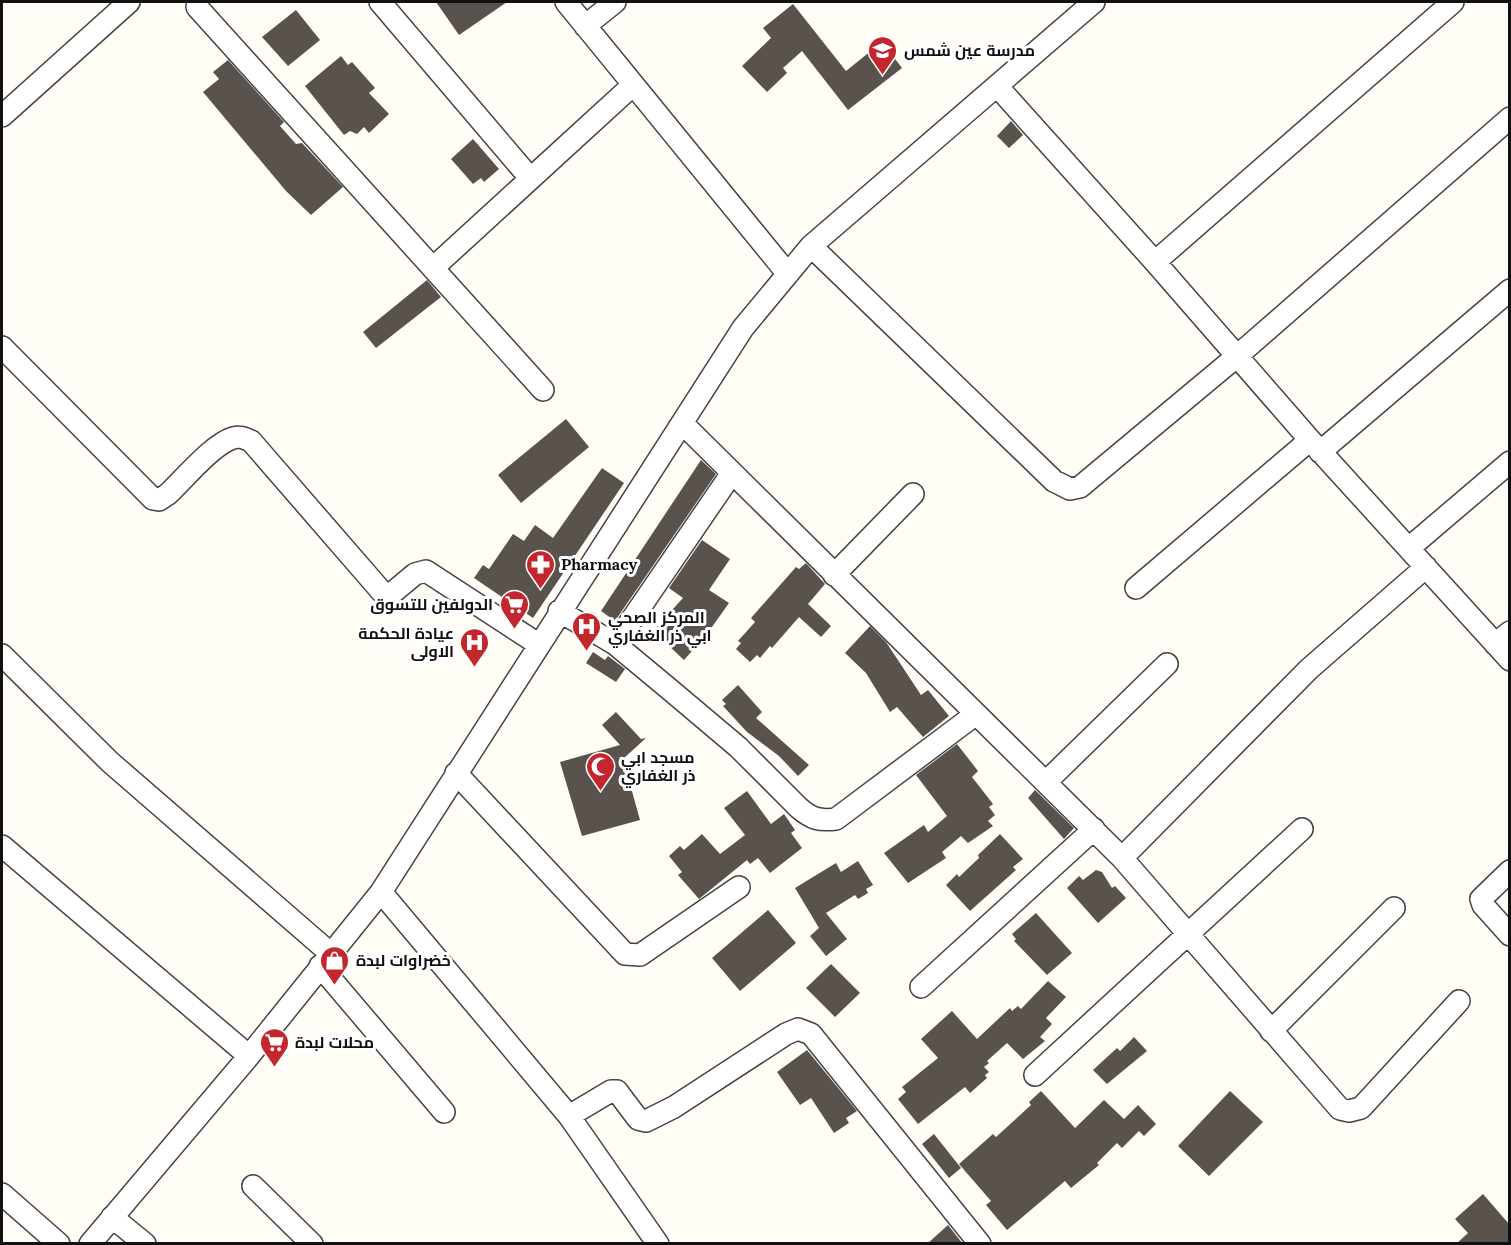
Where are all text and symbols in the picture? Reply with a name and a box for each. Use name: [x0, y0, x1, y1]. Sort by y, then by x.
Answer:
school or university icon: مدرسة عين شمس: [867, 34, 899, 76]
place label: مدرسة عين شمس: [904, 40, 1035, 60]
pharmacy icon: Pharmacy: [524, 548, 556, 590]
place label: Pharmacy: [561, 554, 638, 574]
supermarket icon: الدولفين للتسوق: [498, 588, 530, 630]
place label: الدولفين للتسوق: [370, 594, 493, 614]
place label: المركز الصحي ابي ذر الغفاري: [608, 607, 712, 648]
hospital icon: المركز الصحي ابي ذر الغفاري: [571, 610, 603, 652]
place label: عيادة الحكمة الاولى: [358, 623, 454, 661]
hospital icon: عيادة الحكمة الاولى: [459, 626, 491, 668]
place label: مسجد ابي ذر الغفاري: [621, 747, 696, 788]
mosque icon: مسجد ابي ذر الغفاري: [584, 750, 616, 792]
shop icon: خضراوات لبدة: [319, 944, 351, 986]
place label: خضراوات لبدة: [356, 950, 451, 970]
supermarket icon: محلات لبدة: [258, 1026, 290, 1068]
place label: محلات لبدة: [295, 1032, 374, 1052]

